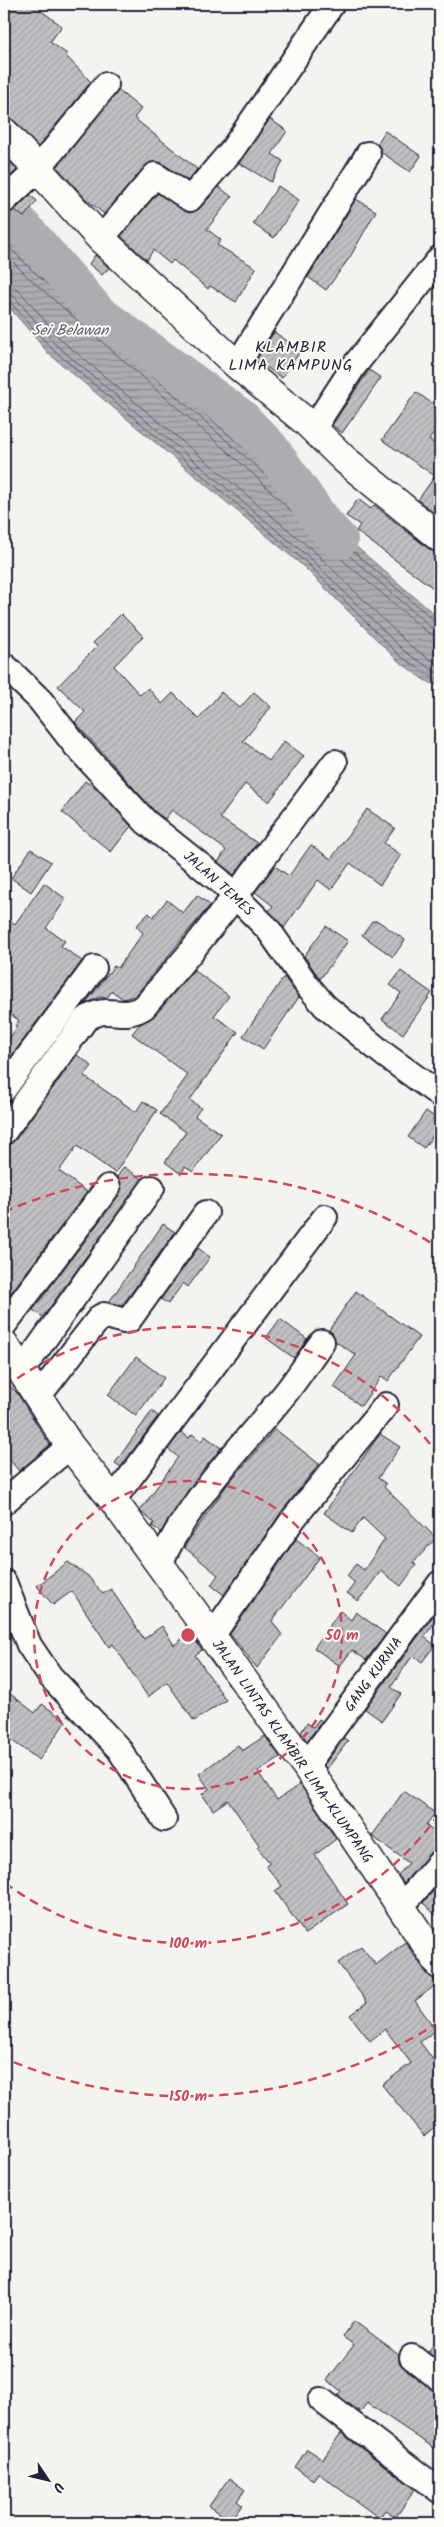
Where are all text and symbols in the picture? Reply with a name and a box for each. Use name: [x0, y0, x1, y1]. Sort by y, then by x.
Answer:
water label: Sei Belawan: [32, 319, 109, 343]
district label: KLAMBIR LIMA KAMPUNG: [228, 335, 354, 378]
street label: JALAN TEMES: [178, 846, 259, 922]
text: 50 m: [324, 1624, 359, 1648]
centre of rings: [179, 1626, 197, 1644]
street label: GANG KURNIA: [339, 1633, 409, 1717]
street label: JALAN LINTAS KLAMBIR LIMA–KLUMPANG: [206, 1635, 378, 1868]
text: 100 m: [169, 1932, 207, 1956]
text: 150 m: [169, 2085, 207, 2109]
north arrow: [22, 2454, 72, 2504]
text: U: [46, 2477, 69, 2497]

